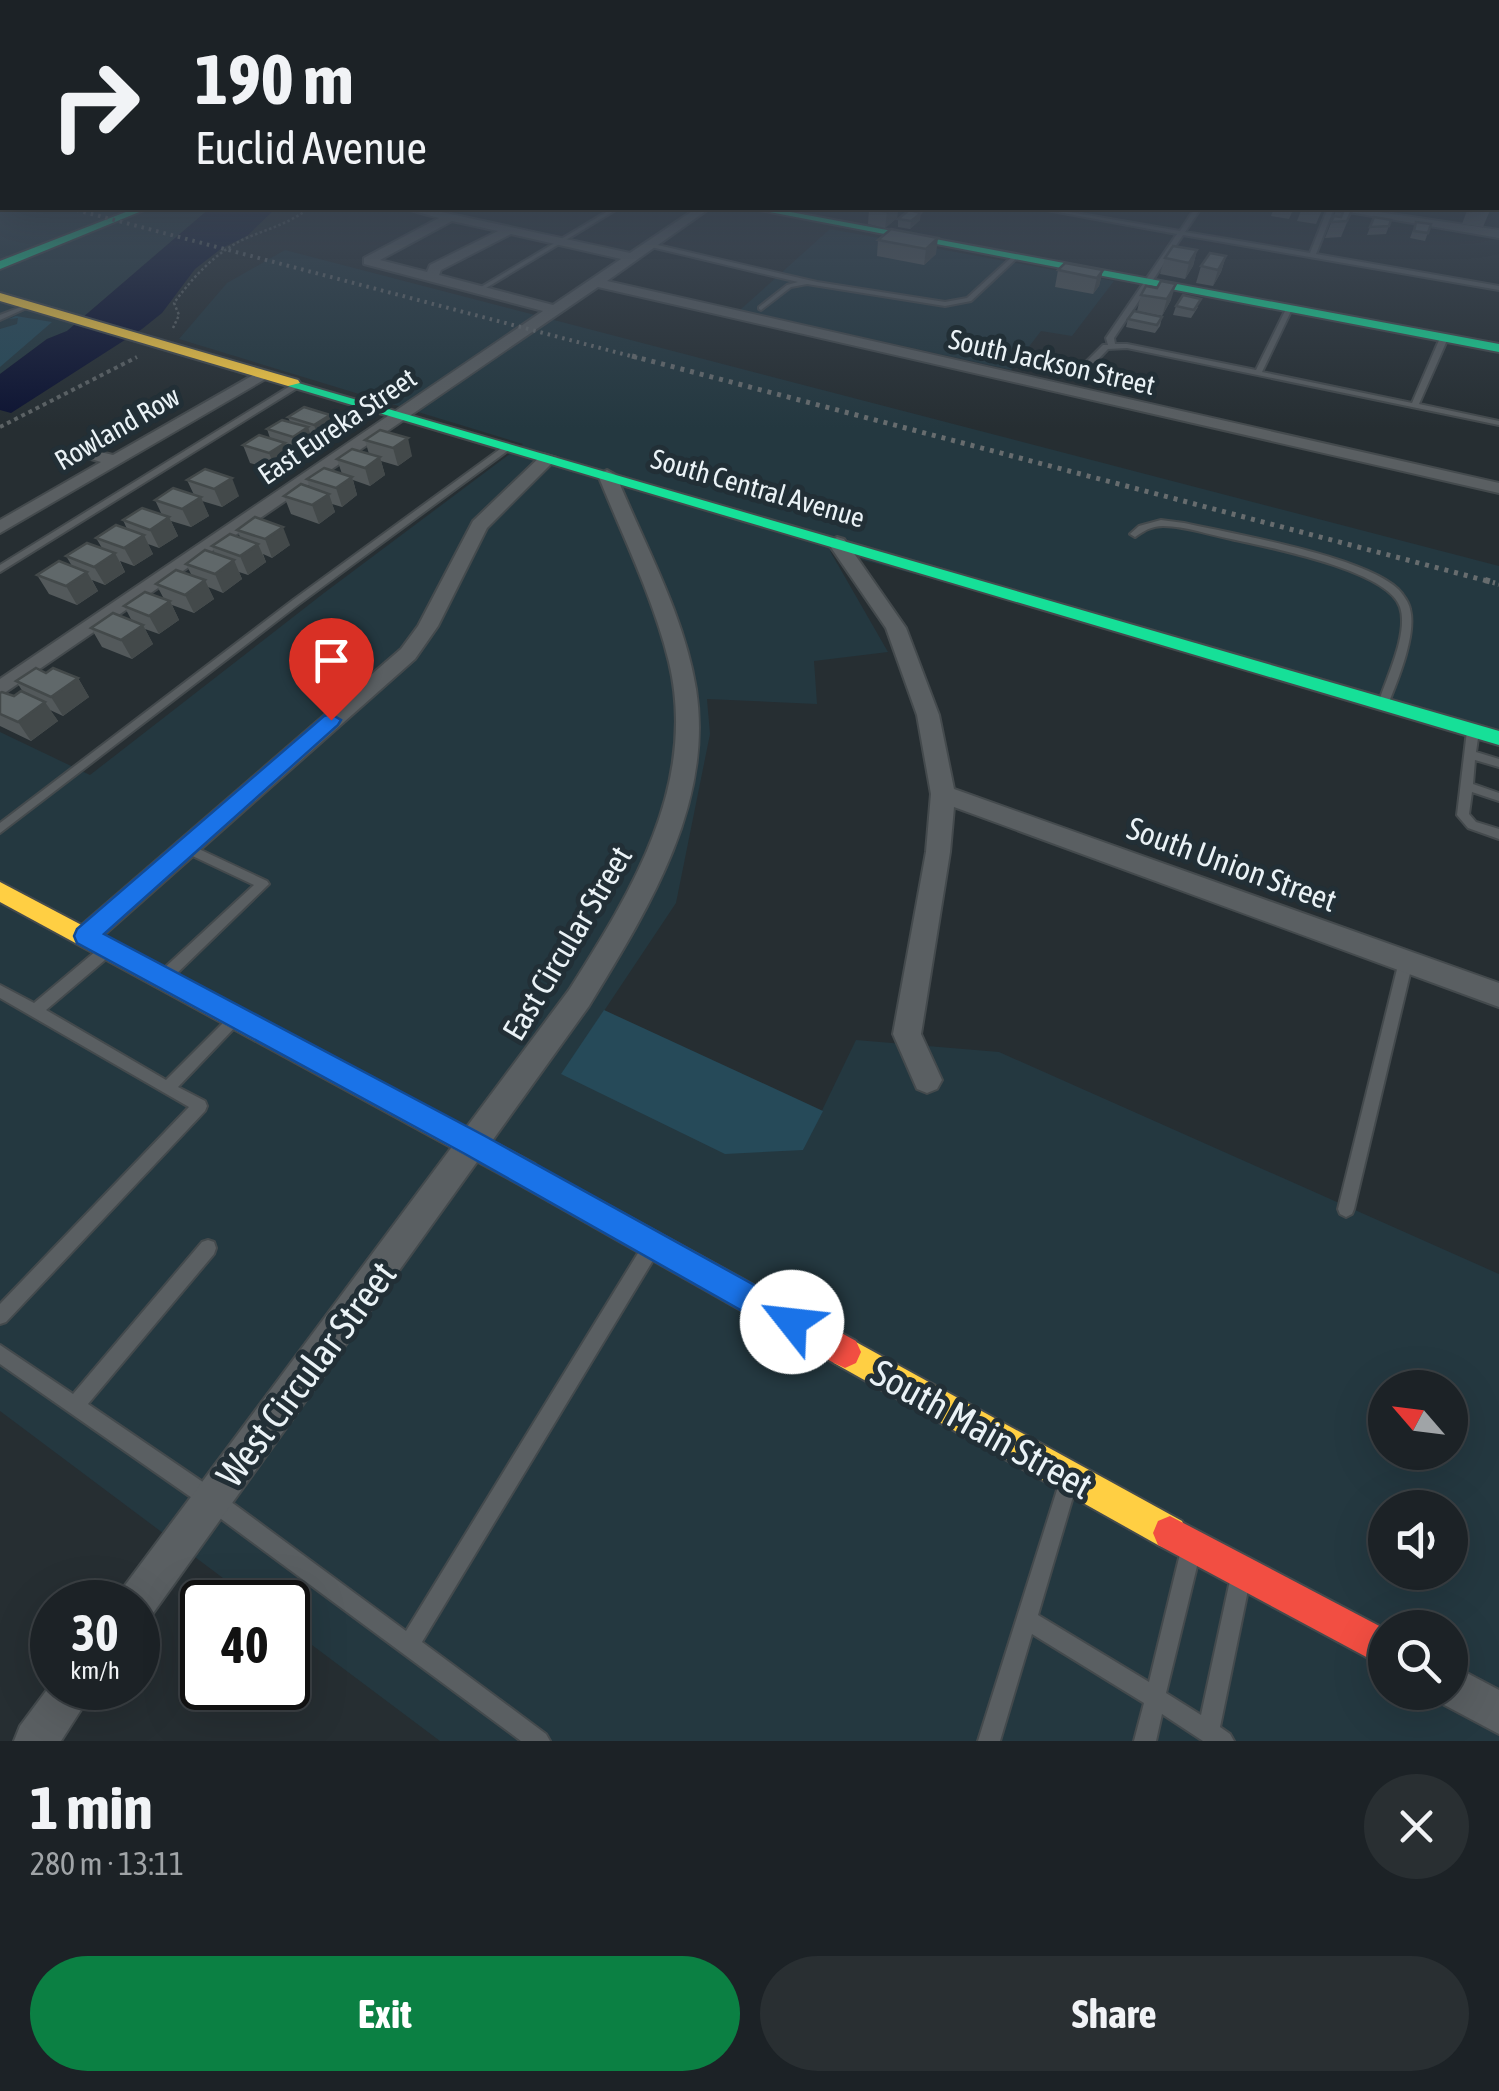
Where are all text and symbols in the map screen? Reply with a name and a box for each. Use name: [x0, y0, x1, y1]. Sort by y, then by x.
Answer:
text: 190 m: [195, 39, 354, 119]
icon: right: [30, 40, 160, 170]
text: Euclid Avenue: [195, 122, 427, 174]
street label: South Jackson Street: [946, 323, 1158, 401]
street label: East Eureka Street: [252, 361, 422, 491]
street label: Rowland Row: [49, 379, 185, 476]
street label: South Central Avenue: [648, 442, 868, 534]
pin: [289, 618, 374, 721]
icon: arrive: [304, 633, 359, 688]
street label: South Union Street: [1122, 809, 1342, 919]
street label: East Circular Street: [495, 839, 639, 1047]
street label: West Circular Street: [208, 1253, 404, 1495]
position arrow: [740, 1270, 844, 1374]
street label: South Main Street: [864, 1351, 1100, 1507]
north arrow: [1368, 1370, 1468, 1470]
map controls: [1368, 1370, 1468, 1710]
button: sound: [1368, 1490, 1468, 1590]
speed limit sign: 40: [180, 1580, 310, 1710]
text: 30: [71, 1604, 118, 1662]
button: search: [1368, 1610, 1468, 1710]
text: km/h: [70, 1656, 120, 1684]
text: 1 min: [30, 1773, 153, 1842]
button: close: [1364, 1774, 1469, 1879]
text: 280 m · 13:11: [30, 1845, 184, 1882]
button: Exit: [30, 1956, 740, 2071]
button: Share: [760, 1956, 1469, 2071]

